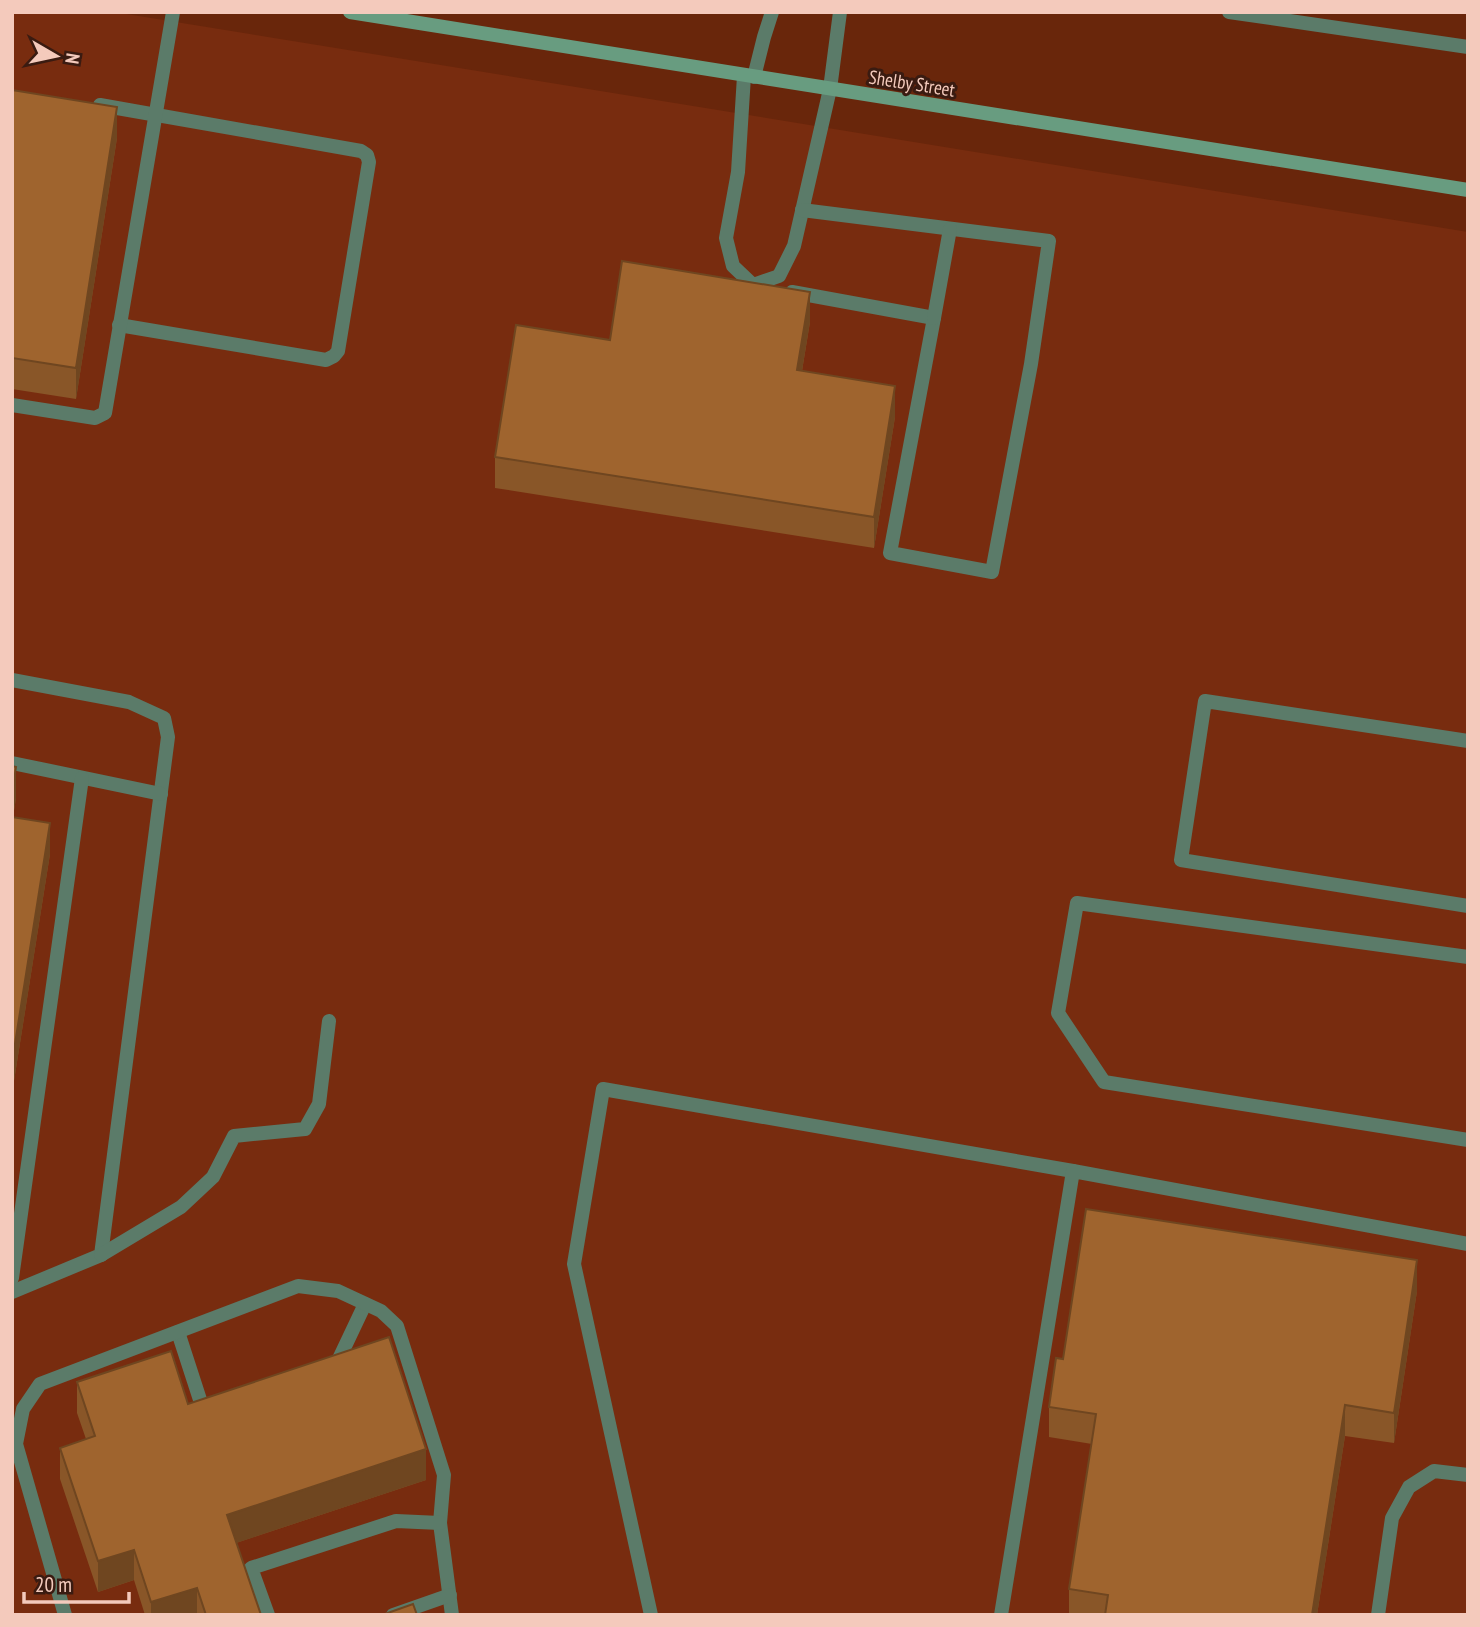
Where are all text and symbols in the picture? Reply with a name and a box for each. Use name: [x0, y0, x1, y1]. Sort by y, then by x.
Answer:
north arrow: [21, 21, 91, 91]
text: N: [60, 52, 85, 66]
street label: Shelby Street: [867, 64, 957, 102]
scale bar: [24, 1560, 130, 1604]
text: 20 m: [35, 1571, 72, 1598]

